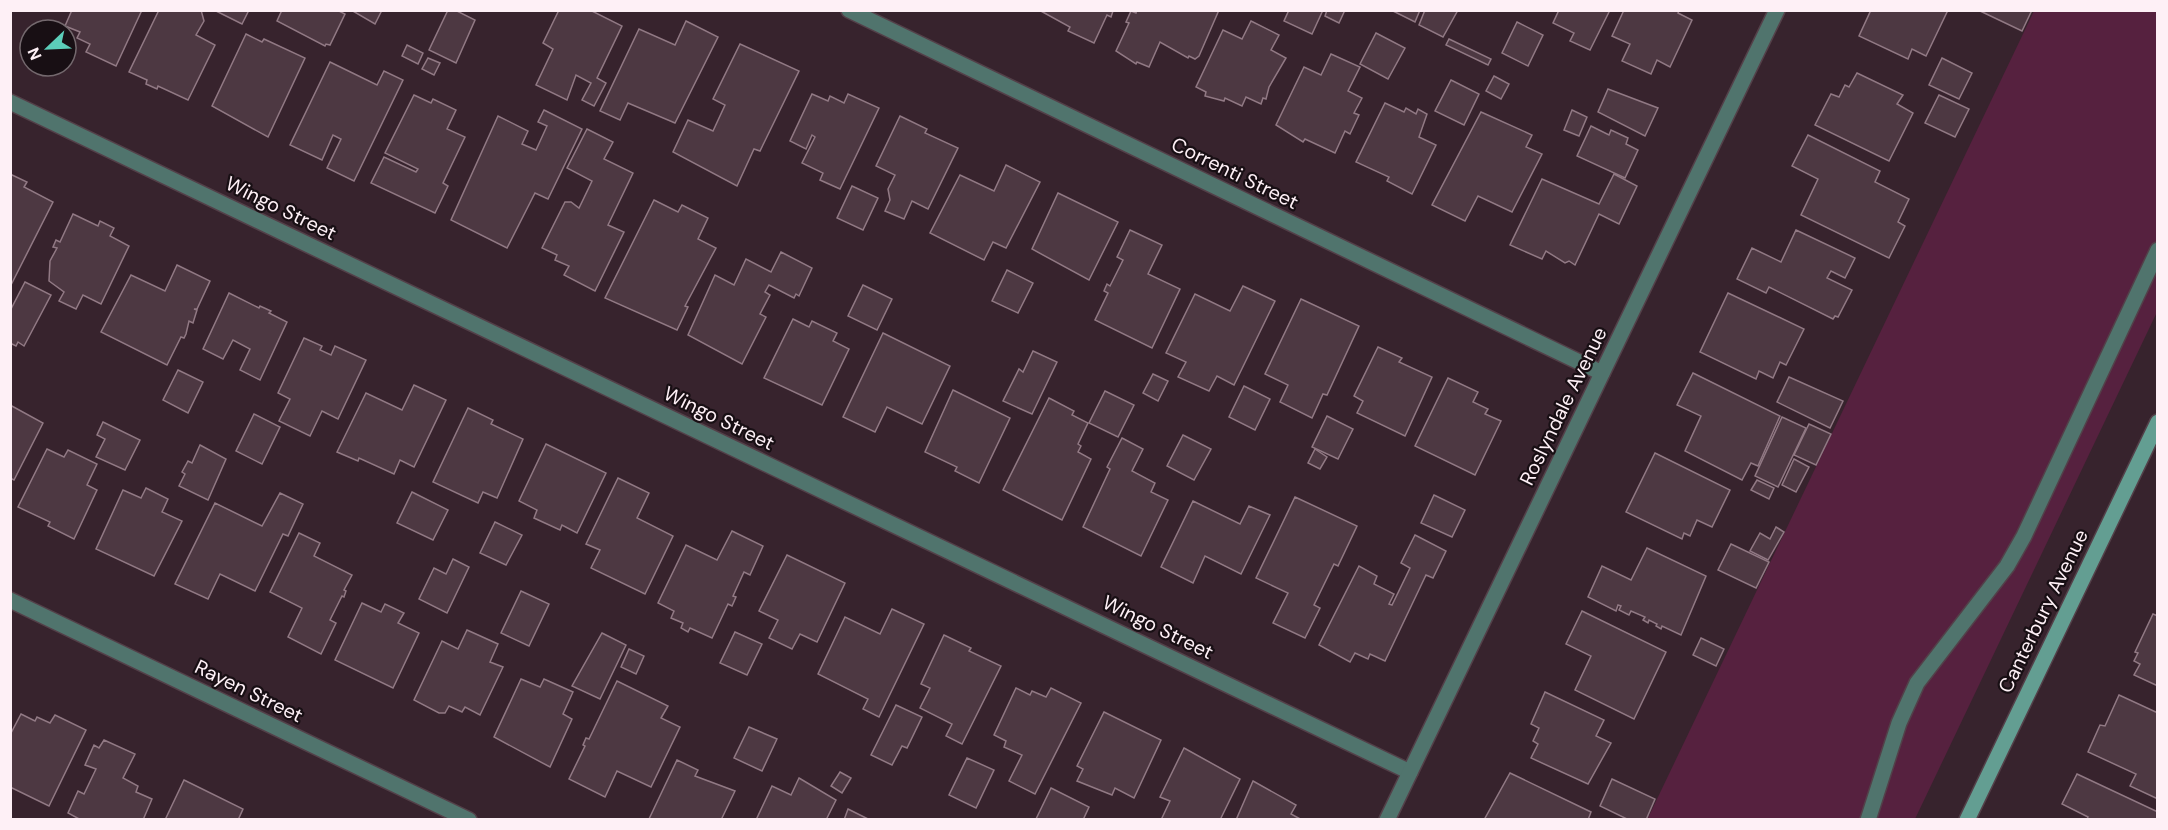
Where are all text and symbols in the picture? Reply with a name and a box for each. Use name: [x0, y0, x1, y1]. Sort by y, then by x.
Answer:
north arrow: [18, 18, 78, 78]
text: N: [23, 44, 47, 63]
street label: Correnti Street: [1167, 131, 1303, 215]
street label: Wingo Street: [221, 170, 341, 246]
street label: Roslyndale Avenue: [1513, 323, 1613, 489]
street label: Wingo Street: [659, 380, 779, 456]
street label: Canterbury Avenue: [1992, 525, 2094, 697]
street label: Wingo Street: [1098, 589, 1218, 665]
street label: Rayen Street: [191, 654, 308, 728]

